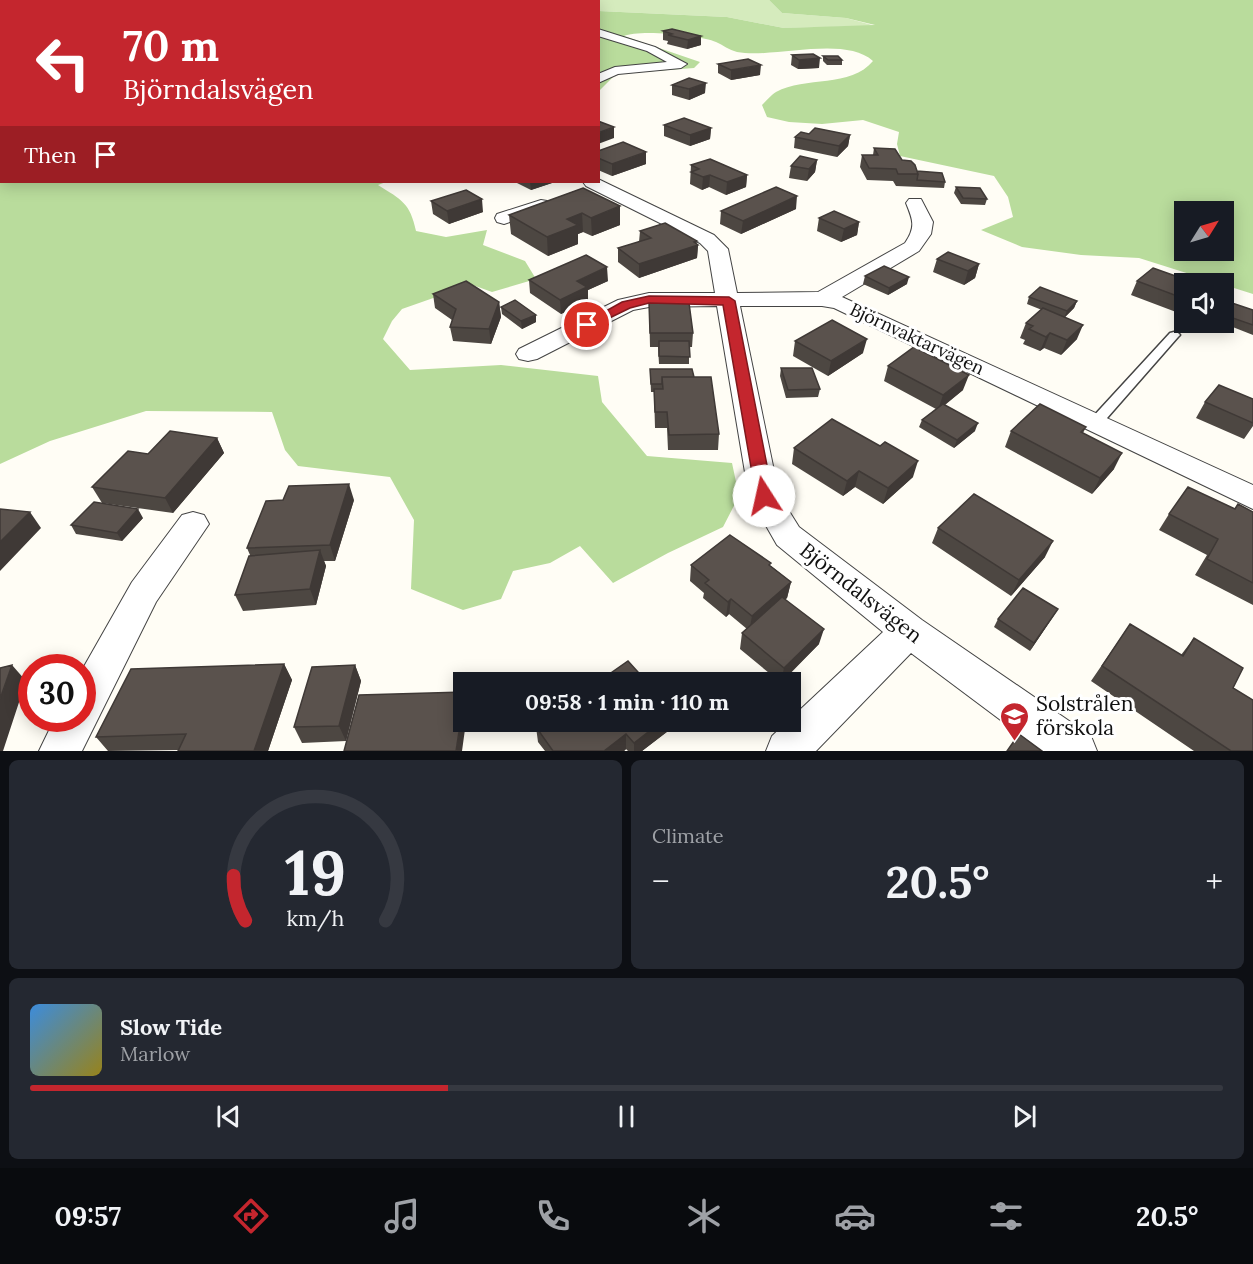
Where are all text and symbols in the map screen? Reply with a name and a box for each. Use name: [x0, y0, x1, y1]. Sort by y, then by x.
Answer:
text: 70 m: [123, 19, 219, 73]
icon: left: [24, 24, 102, 102]
text: Björndalsvägen: [123, 72, 314, 106]
icon: arrive: [89, 138, 122, 171]
text: Then: [24, 141, 77, 169]
north arrow: [1174, 201, 1234, 261]
map controls: [1174, 201, 1234, 333]
button: sound: [1174, 273, 1234, 333]
street label: Björnvaktarvägen: [846, 297, 988, 380]
pin: [561, 299, 612, 350]
icon: arrive: [570, 308, 603, 341]
position arrow: [732, 464, 796, 528]
street label: Björndalsvägen: [795, 536, 928, 649]
speed limit sign: 30: [18, 654, 96, 732]
text: 09:58 · 1 min · 110 m: [525, 688, 729, 716]
place label: Solstrålen förskola: [1036, 690, 1134, 741]
school or university icon: Solstrålen förskola: [999, 700, 1031, 742]
text: Climate: [652, 823, 724, 848]
text: 19: [285, 832, 346, 912]
text: 20.5°: [886, 853, 989, 910]
text: −: [652, 860, 670, 902]
text: +: [1205, 860, 1223, 902]
text: km/h: [287, 905, 345, 933]
text: Slow Tide: [120, 1013, 222, 1041]
text: Marlow: [120, 1041, 190, 1066]
icon: previous: [212, 1100, 245, 1133]
icon: pause: [610, 1100, 643, 1133]
icon: next: [1008, 1100, 1041, 1133]
icon: directions: [230, 1195, 272, 1237]
icon: music: [381, 1195, 423, 1237]
icon: phone: [532, 1195, 574, 1237]
icon: climate: [683, 1195, 725, 1237]
icon: car: [834, 1195, 876, 1237]
icon: filters: [985, 1195, 1027, 1237]
text: 09:57: [54, 1199, 121, 1233]
text: 20.5°: [1136, 1199, 1198, 1233]

